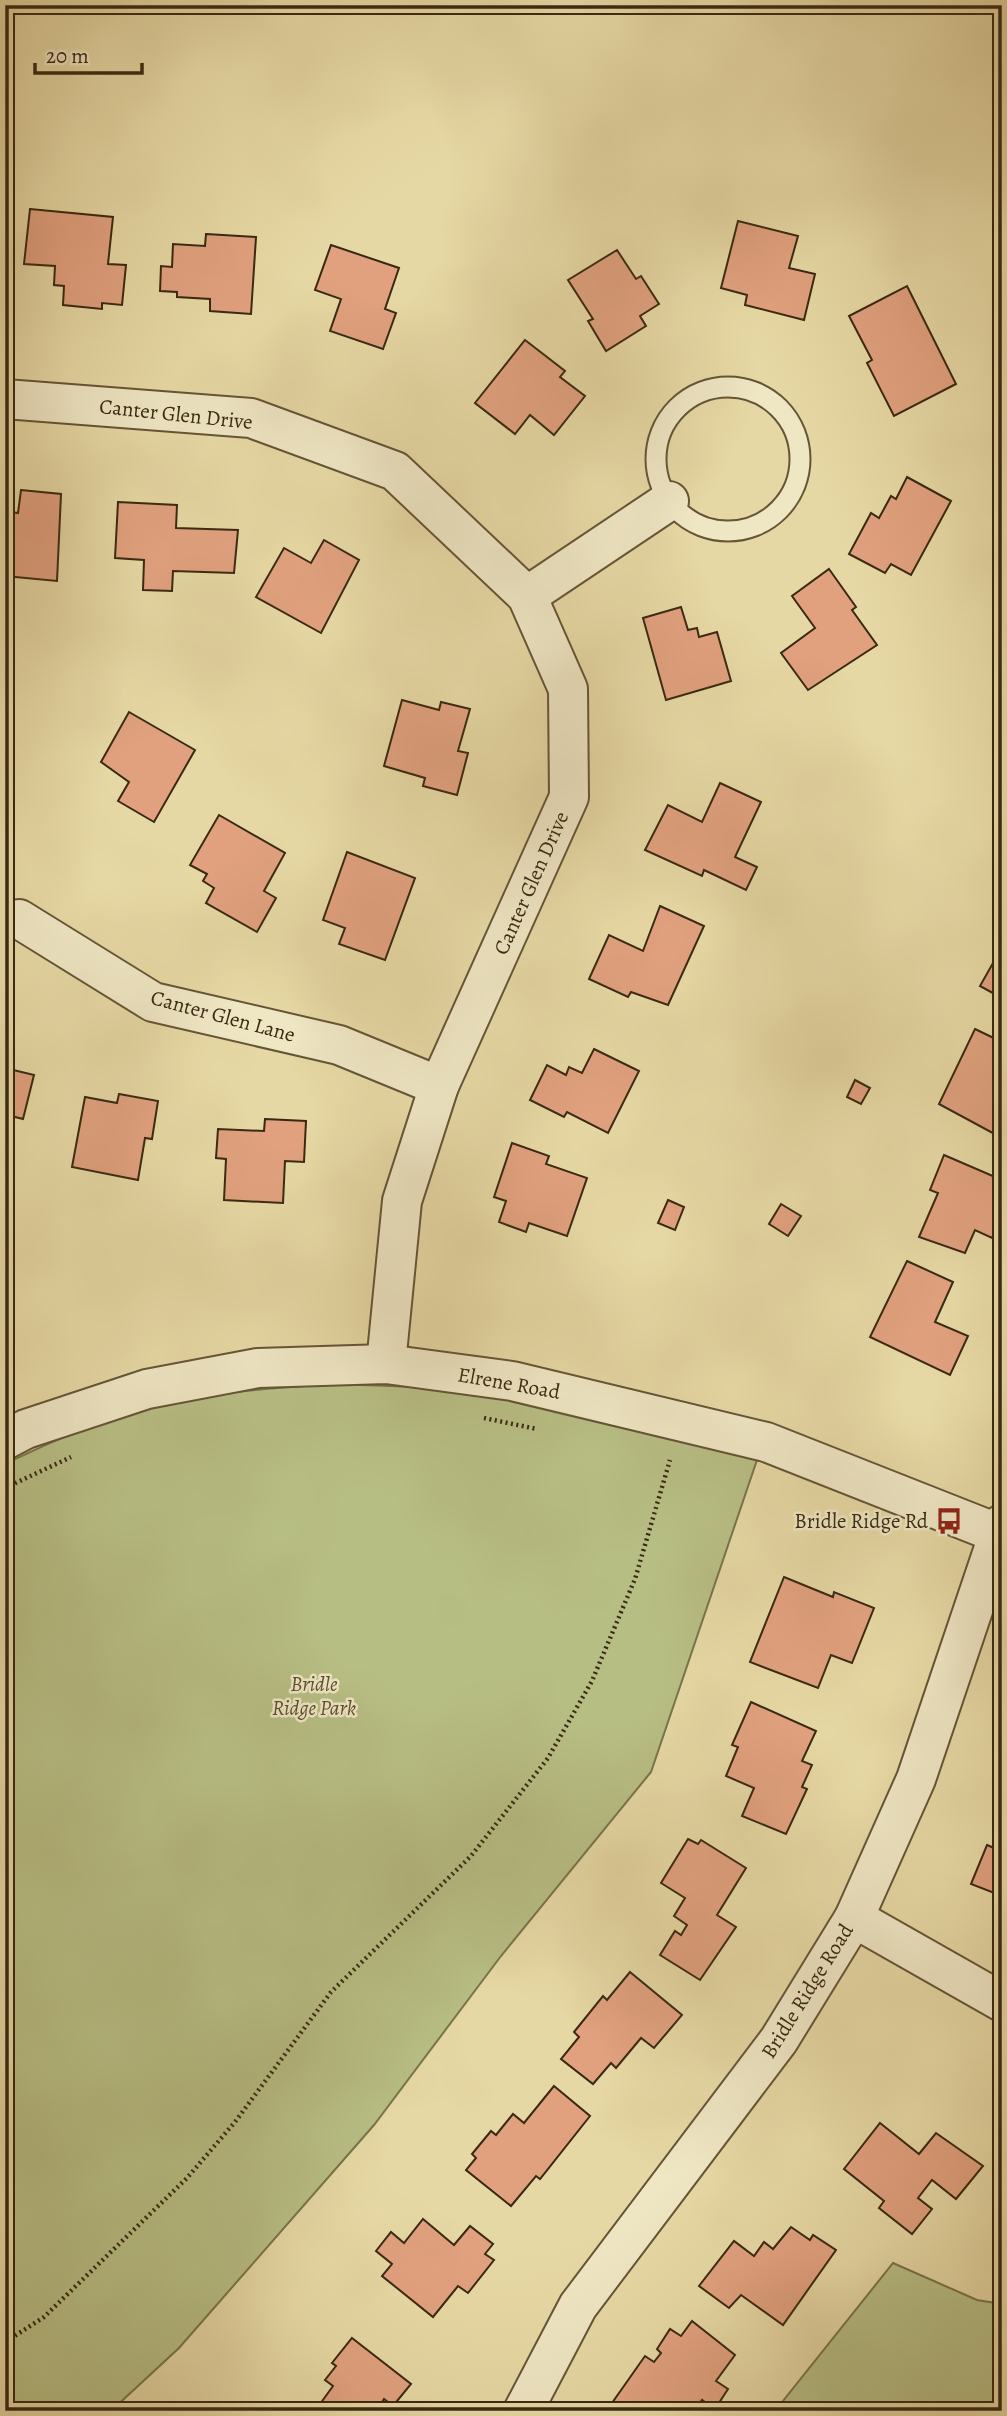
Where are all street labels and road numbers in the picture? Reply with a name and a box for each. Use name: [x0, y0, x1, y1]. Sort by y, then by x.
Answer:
street label: Canter Glen Drive: [98, 392, 254, 436]
street label: Canter Glen Drive: [487, 807, 575, 959]
street label: Canter Glen Lane: [148, 983, 298, 1049]
street label: Elrene Road: [456, 1360, 563, 1406]
street label: Bridle Ridge Road: [754, 1918, 860, 2064]

